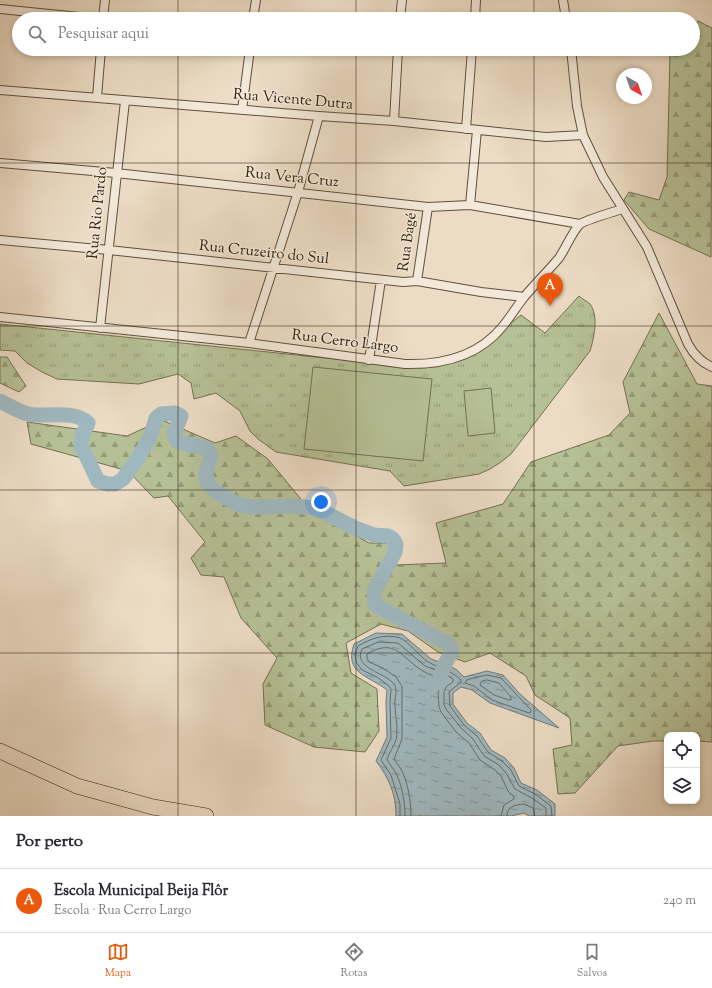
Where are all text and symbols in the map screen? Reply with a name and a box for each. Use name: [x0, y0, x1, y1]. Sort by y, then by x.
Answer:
search box: [12, 12, 700, 56]
icon: search: [26, 23, 48, 45]
text: Pesquisar aqui: [58, 24, 149, 45]
north arrow: [616, 68, 652, 104]
street label: Rua Vicente Dutra: [232, 84, 354, 116]
street label: Rua Vera Cruz: [244, 163, 340, 193]
street label: Rua Rio Pardo: [83, 166, 113, 260]
street label: Rua Bagé: [393, 211, 423, 273]
street label: Rua Cruzeiro do Sul: [198, 236, 330, 270]
pin: A: [537, 273, 563, 306]
street label: Rua Cerro Largo: [291, 325, 399, 359]
your location: [311, 492, 331, 512]
map controls: [664, 732, 700, 804]
button: locate: [664, 732, 700, 768]
button: layers: [664, 768, 700, 804]
text: Por perto: [16, 830, 83, 854]
text: Escola Municipal Beija Flôr: [54, 881, 228, 902]
text: A: [24, 892, 34, 910]
text: 240 m: [663, 892, 696, 910]
text: Escola · Rua Cerro Largo: [54, 902, 191, 920]
tab: Mapa: [105, 941, 131, 981]
tab: Rotas: [341, 941, 367, 981]
tab: Salvos: [577, 941, 607, 981]

